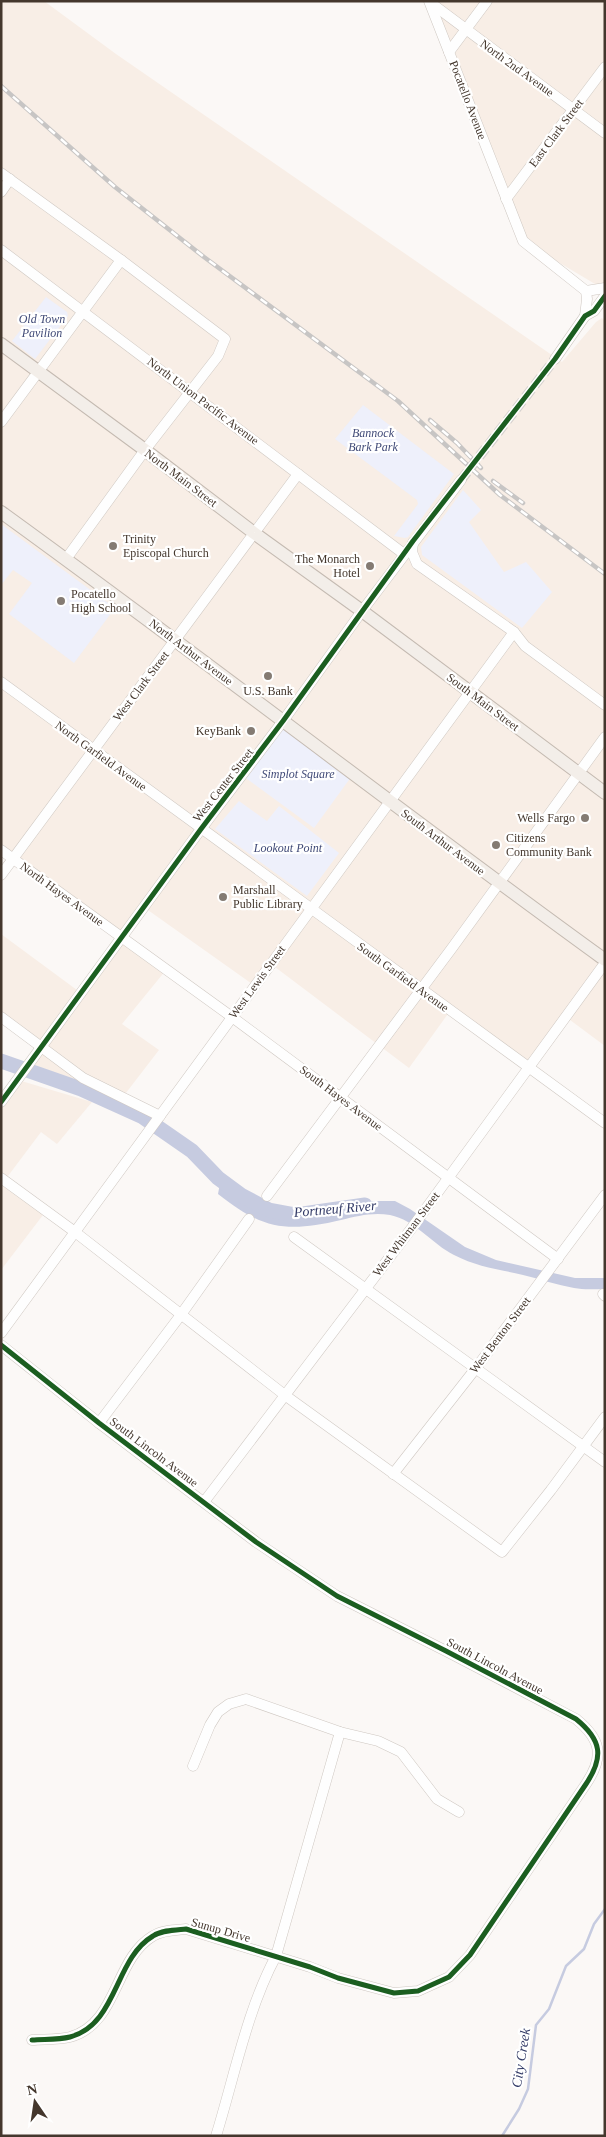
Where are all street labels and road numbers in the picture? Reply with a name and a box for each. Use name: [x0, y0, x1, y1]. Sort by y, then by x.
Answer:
street label: North 2nd Avenue: [477, 37, 557, 99]
street label: Pocatello Avenue: [447, 59, 489, 141]
street label: East Clark Street: [526, 96, 586, 170]
street label: North Union Pacific Avenue: [144, 354, 262, 448]
street label: North Main Street: [142, 446, 221, 510]
street label: North Arthur Avenue: [146, 616, 236, 688]
street label: West Clark Street: [110, 648, 172, 724]
street label: South Main Street: [444, 670, 523, 734]
street label: North Garfield Avenue: [52, 718, 150, 794]
street label: West Center Street: [190, 745, 257, 825]
street label: South Arthur Avenue: [398, 806, 488, 878]
street label: North Hayes Avenue: [18, 859, 106, 929]
street label: South Garfield Avenue: [354, 939, 452, 1015]
street label: West Lewis Street: [226, 942, 289, 1021]
street label: South Hayes Avenue: [297, 1062, 385, 1134]
street label: West Whitman Street: [370, 1188, 443, 1279]
street label: West Benton Street: [467, 1293, 534, 1376]
street label: South Lincoln Avenue: [107, 1414, 201, 1490]
street label: South Lincoln Avenue: [444, 1635, 546, 1697]
street label: Sunup Drive: [190, 1915, 252, 1945]

